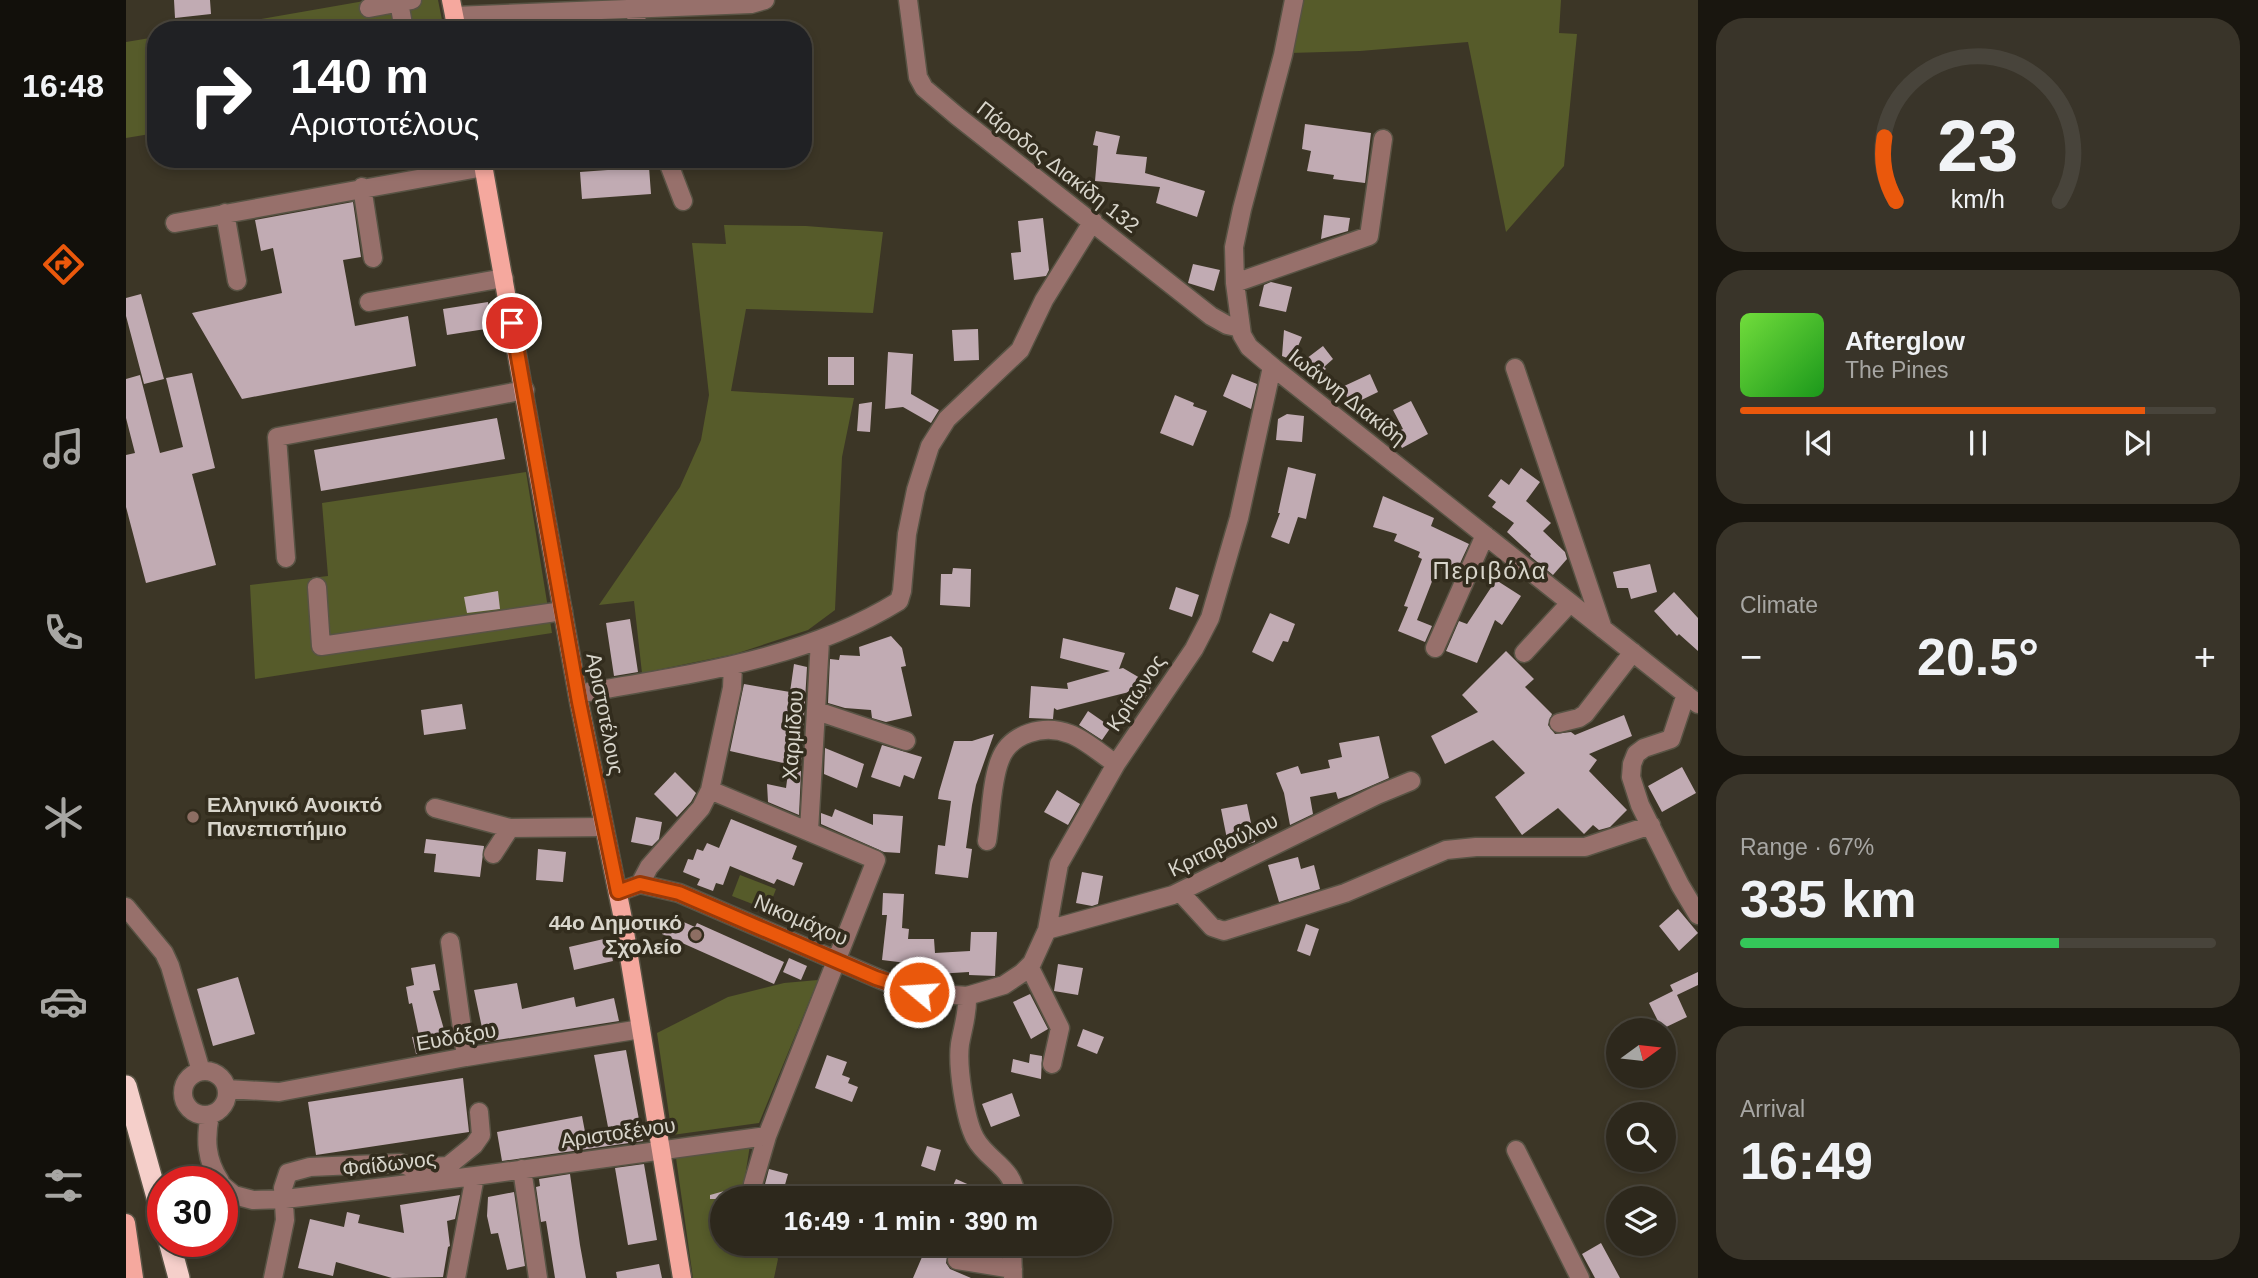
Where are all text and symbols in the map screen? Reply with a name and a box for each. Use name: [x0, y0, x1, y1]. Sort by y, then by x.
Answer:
icon: right: [175, 49, 266, 140]
text: 140 m: [290, 49, 429, 103]
text: 16:48: [22, 68, 104, 104]
street label: Πάροδος Διακίδη 132: [973, 96, 1144, 237]
text: 23: [1938, 105, 2018, 186]
text: Αριστοτέλους: [290, 106, 479, 142]
text: km/h: [1951, 185, 2005, 213]
icon: directions: [39, 240, 88, 289]
pin: [482, 293, 542, 353]
icon: arrive: [493, 304, 531, 342]
text: Afterglow: [1845, 326, 1965, 356]
street label: Ιωάννη Διακίδη: [1285, 344, 1410, 449]
text: The Pines: [1845, 357, 1949, 383]
icon: music: [39, 424, 88, 473]
icon: previous: [1800, 424, 1838, 462]
icon: pause: [1959, 424, 1997, 462]
icon: next: [2118, 424, 2156, 462]
district label: Περιβόλα: [1432, 557, 1548, 584]
text: Climate: [1740, 592, 1818, 618]
icon: phone: [39, 608, 88, 657]
text: 20.5°: [1917, 628, 2039, 686]
text: −: [1740, 636, 1762, 678]
text: +: [2194, 636, 2216, 678]
street label: Κρίτωνος: [1102, 650, 1170, 735]
street label: Αριστοτέλους: [582, 651, 629, 777]
street label: Χαρμίδου: [778, 689, 807, 781]
icon: climate: [39, 793, 88, 842]
place label: Ελληνικό Ανοικτό Πανεπιστήμιο: [207, 793, 382, 840]
street label: Κριτοβούλου: [1164, 808, 1281, 881]
marker: Ελληνικό Ανοικτό Πανεπιστήμιο: [185, 809, 201, 825]
text: Range · 67%: [1740, 834, 1874, 860]
text: 335 km: [1740, 870, 1916, 928]
street label: Νικομάχου: [751, 889, 852, 950]
place label: 44ο Δημοτικό Σχολείο: [549, 911, 682, 958]
marker: 44ο Δημοτικό Σχολείο: [688, 927, 704, 943]
position arrow: [882, 955, 956, 1029]
icon: car: [39, 977, 88, 1026]
street label: Ευδόξου: [414, 1018, 498, 1055]
north arrow: [1606, 1018, 1676, 1088]
map controls: [1606, 1018, 1676, 1256]
text: Arrival: [1740, 1096, 1805, 1122]
button: search: [1606, 1102, 1676, 1172]
street label: Αριστοξένου: [559, 1113, 677, 1152]
text: 16:49: [1740, 1132, 1873, 1190]
street label: Φαίδωνος: [341, 1146, 437, 1181]
icon: filters: [39, 1161, 88, 1210]
speed limit sign: 30: [147, 1166, 238, 1257]
button: layers: [1606, 1186, 1676, 1256]
text: 16:49 · 1 min · 390 m: [784, 1206, 1038, 1236]

